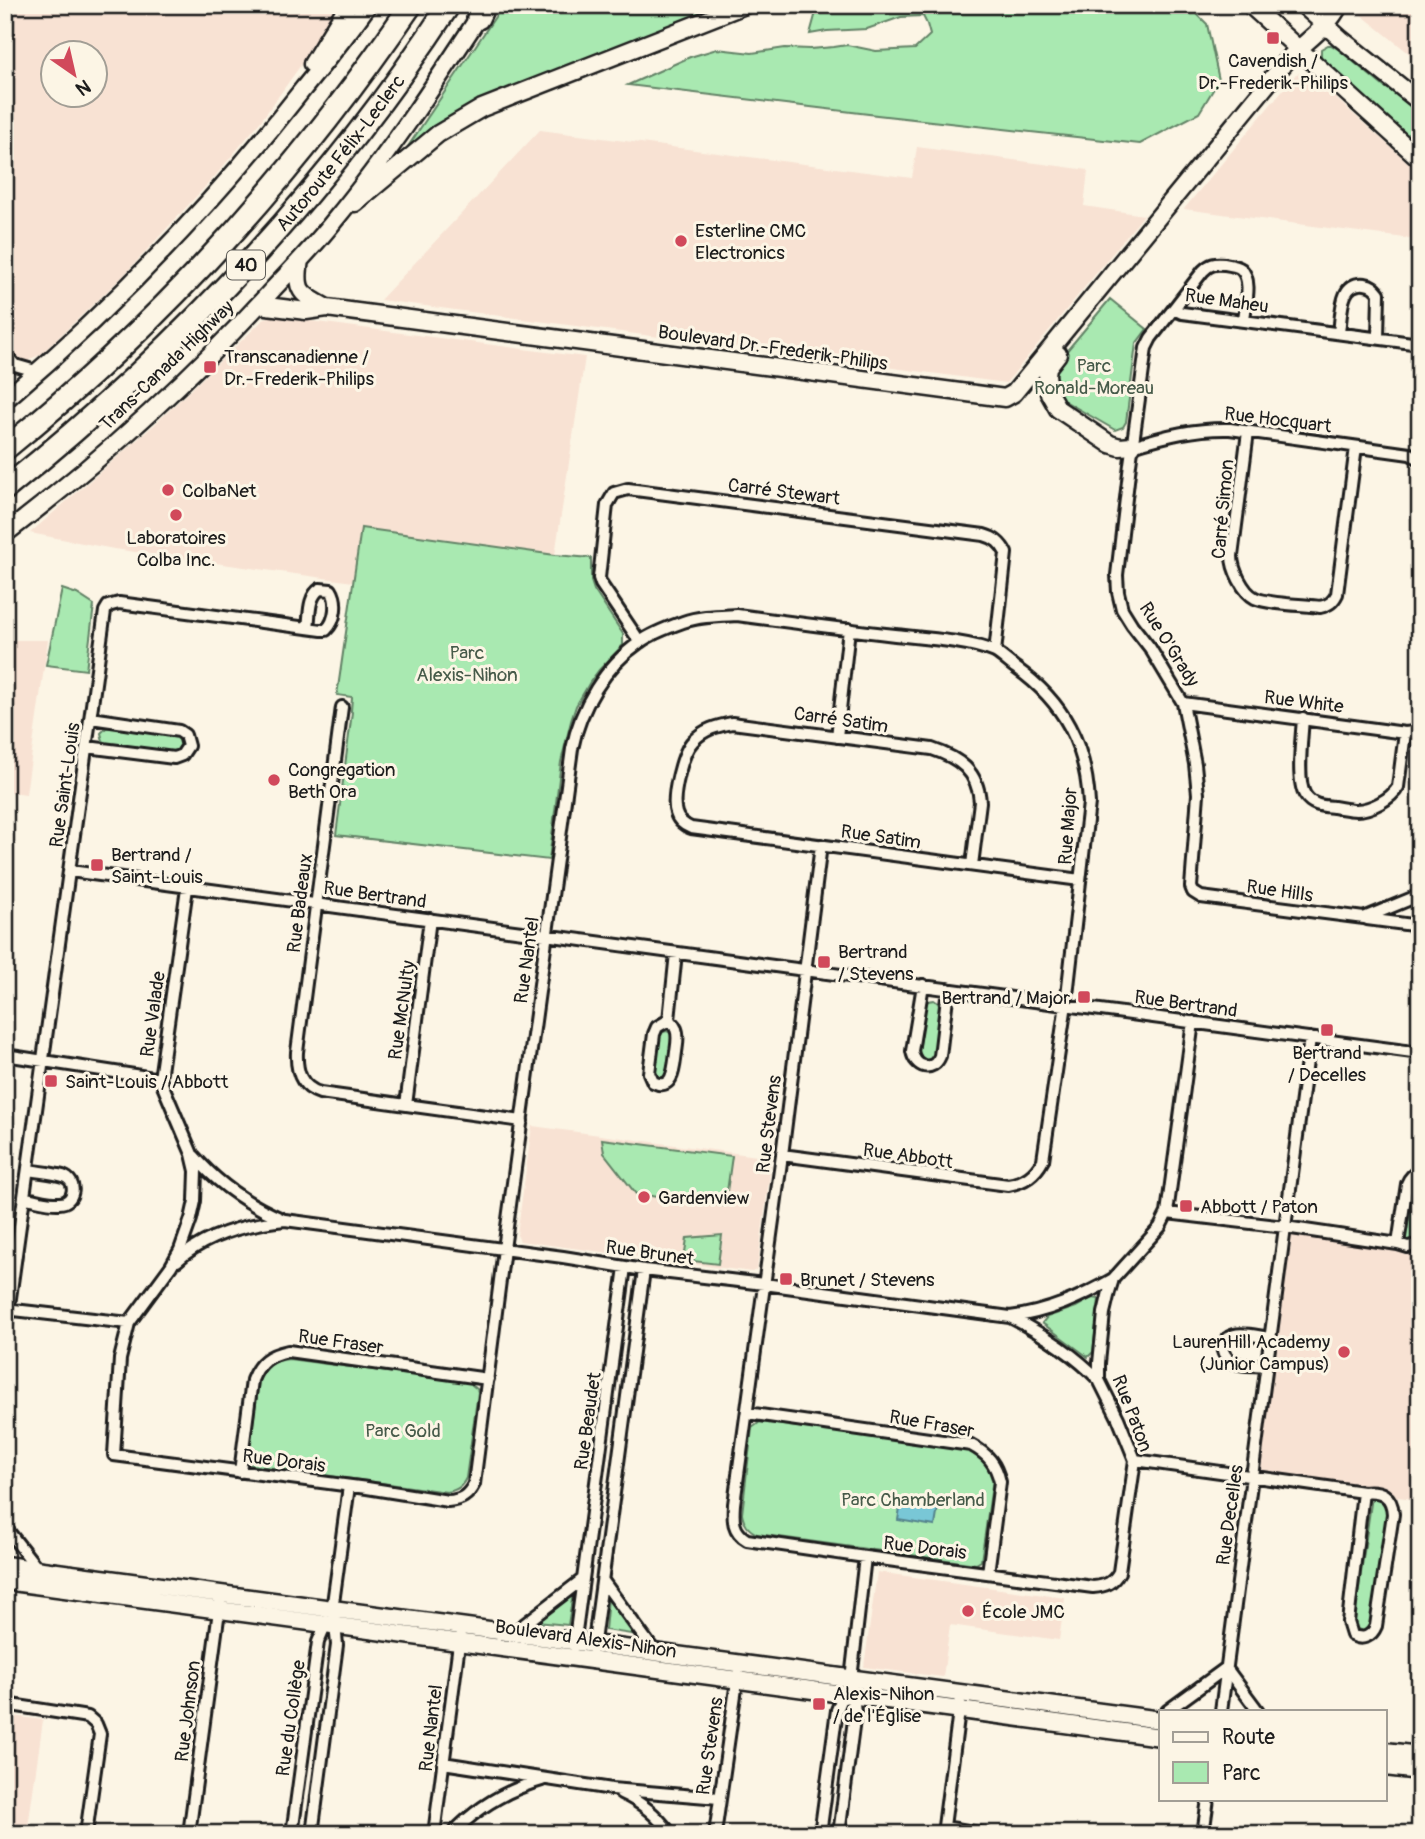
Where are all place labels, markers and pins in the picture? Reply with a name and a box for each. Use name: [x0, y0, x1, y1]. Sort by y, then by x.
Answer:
marker: Cavendish / Dr.-Frederik-Philips: [1265, 30, 1281, 46]
place label: Cavendish / Dr.-Frederik-Philips: [1198, 49, 1349, 95]
place label: Esterline CMC Electronics: [695, 219, 806, 265]
marker: Esterline CMC Electronics: [673, 233, 689, 249]
place label: Transcanadienne / Dr.-Frederik-Philips: [224, 345, 375, 391]
marker: Transcanadienne / Dr.-Frederik-Philips: [202, 359, 218, 375]
place label: ColbaNet: [182, 479, 257, 503]
marker: ColbaNet: [160, 482, 176, 498]
marker: Laboratoires Colba Inc.: [168, 507, 184, 523]
place label: Laboratoires Colba Inc.: [126, 526, 226, 572]
place label: Congregation Beth Ora: [288, 758, 395, 804]
marker: Congregation Beth Ora: [266, 772, 282, 788]
place label: Bertrand / Saint-Louis: [111, 843, 203, 889]
marker: Bertrand / Saint-Louis: [89, 857, 105, 873]
place label: Bertrand / Stevens: [838, 940, 914, 986]
marker: Bertrand / Stevens: [816, 954, 832, 970]
place label: Bertrand / Major: [941, 986, 1070, 1010]
marker: Bertrand / Major: [1076, 989, 1092, 1005]
marker: Bertrand / Decelles: [1319, 1022, 1335, 1038]
place label: Bertrand / Decelles: [1288, 1041, 1367, 1087]
place label: Saint-Louis / Abbott: [65, 1070, 229, 1094]
marker: Saint-Louis / Abbott: [43, 1073, 59, 1089]
place label: Gardenview: [658, 1186, 749, 1210]
marker: Gardenview: [636, 1189, 652, 1205]
place label: Abbott / Paton: [1200, 1195, 1318, 1219]
marker: Abbott / Paton: [1178, 1198, 1194, 1214]
place label: Brunet / Stevens: [800, 1268, 935, 1292]
marker: Brunet / Stevens: [778, 1271, 794, 1287]
place label: LaurenHill Academy (Junior Campus): [1172, 1330, 1330, 1376]
marker: LaurenHill Academy (Junior Campus): [1336, 1344, 1352, 1360]
place label: École JMC: [982, 1600, 1065, 1624]
marker: École JMC: [960, 1603, 976, 1619]
place label: Alexis-Nihon / de l'Église: [833, 1682, 935, 1728]
marker: Alexis-Nihon / de l'Église: [811, 1696, 827, 1712]

